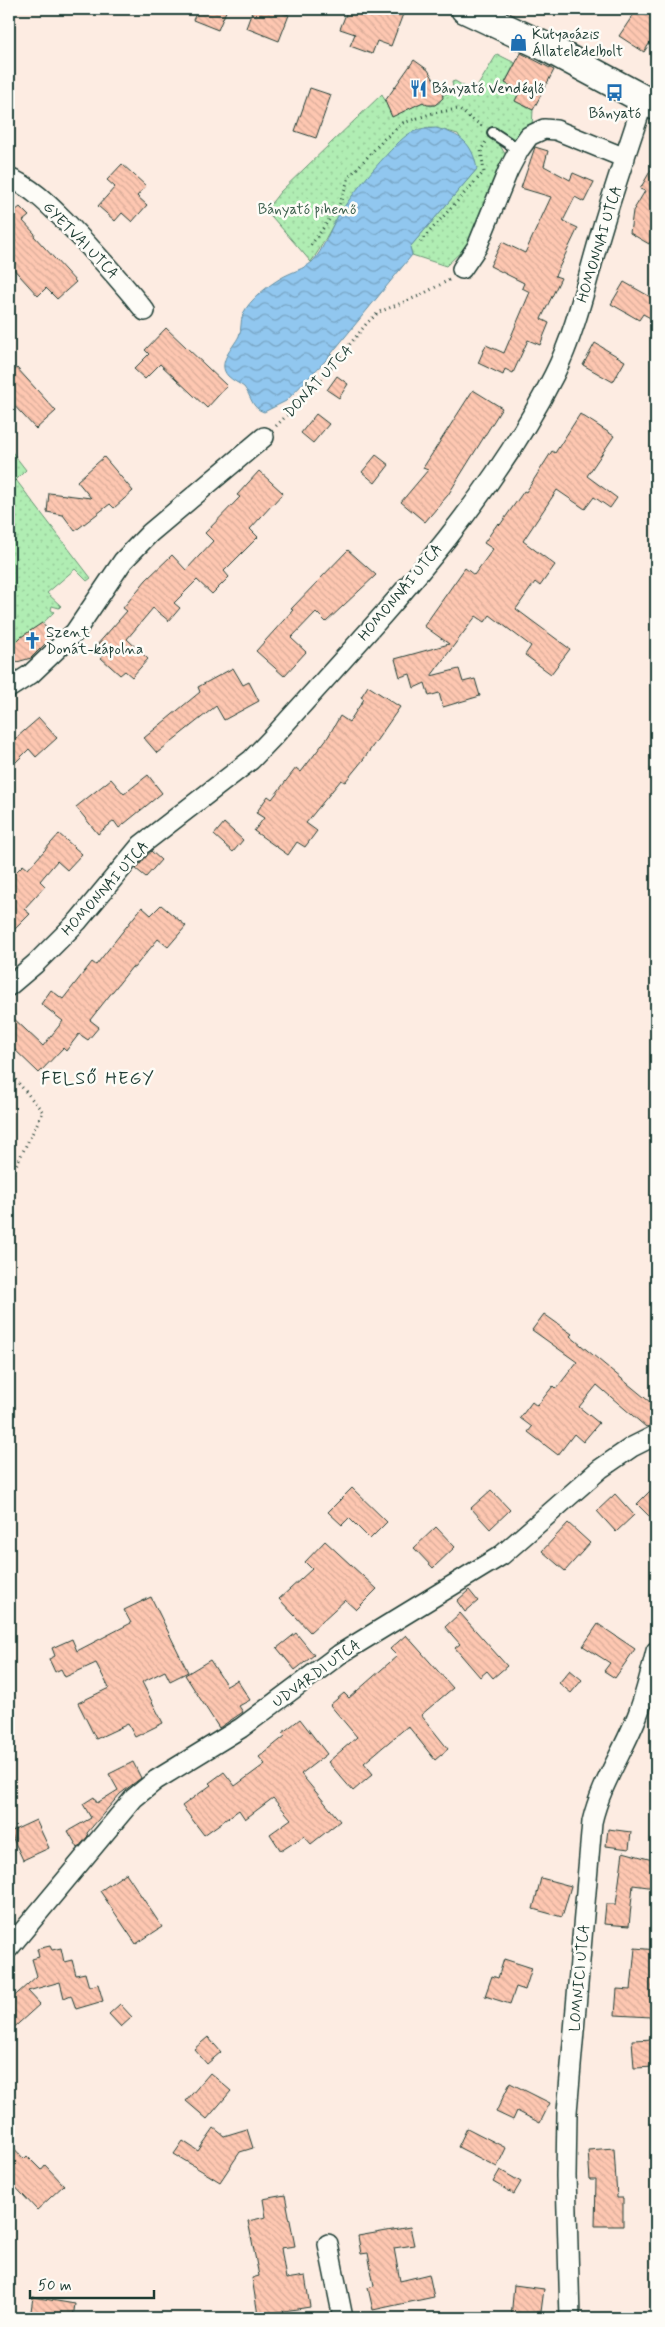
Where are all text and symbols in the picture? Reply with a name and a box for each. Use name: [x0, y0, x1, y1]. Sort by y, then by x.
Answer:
place label: Kutyaoázis Állateledelbolt: [532, 25, 623, 62]
shop icon: Kutyaoázis Állateledelbolt: [508, 33, 528, 53]
restaurant icon: Bányató Vendéglő: [408, 78, 428, 98]
place label: Bányató Vendéglő: [432, 79, 544, 99]
bus stop icon: Bányató: [605, 82, 625, 102]
place label: Bányató: [589, 104, 641, 124]
street label: HOMONNAI UTCA: [573, 183, 627, 305]
street label: GYETVAI UTCA: [38, 198, 122, 284]
park label: Bányató pihenő: [258, 200, 356, 220]
street label: DONÁT UTCA: [279, 340, 358, 422]
street label: HOMONNAI UTCA: [354, 540, 447, 646]
place label: Szent Donát-kápolna: [46, 623, 143, 660]
church icon: Szent Donát-kápolna: [22, 631, 42, 651]
street label: HOMONNAI UTCA: [58, 837, 154, 940]
district label: FELSŐ HEGY: [41, 1067, 155, 1091]
street label: UDVARDI UTCA: [269, 1635, 365, 1713]
street label: LOMNICI UTCA: [565, 1924, 595, 2033]
scale bar: [30, 2267, 154, 2299]
text: 50 m: [38, 2276, 72, 2296]

